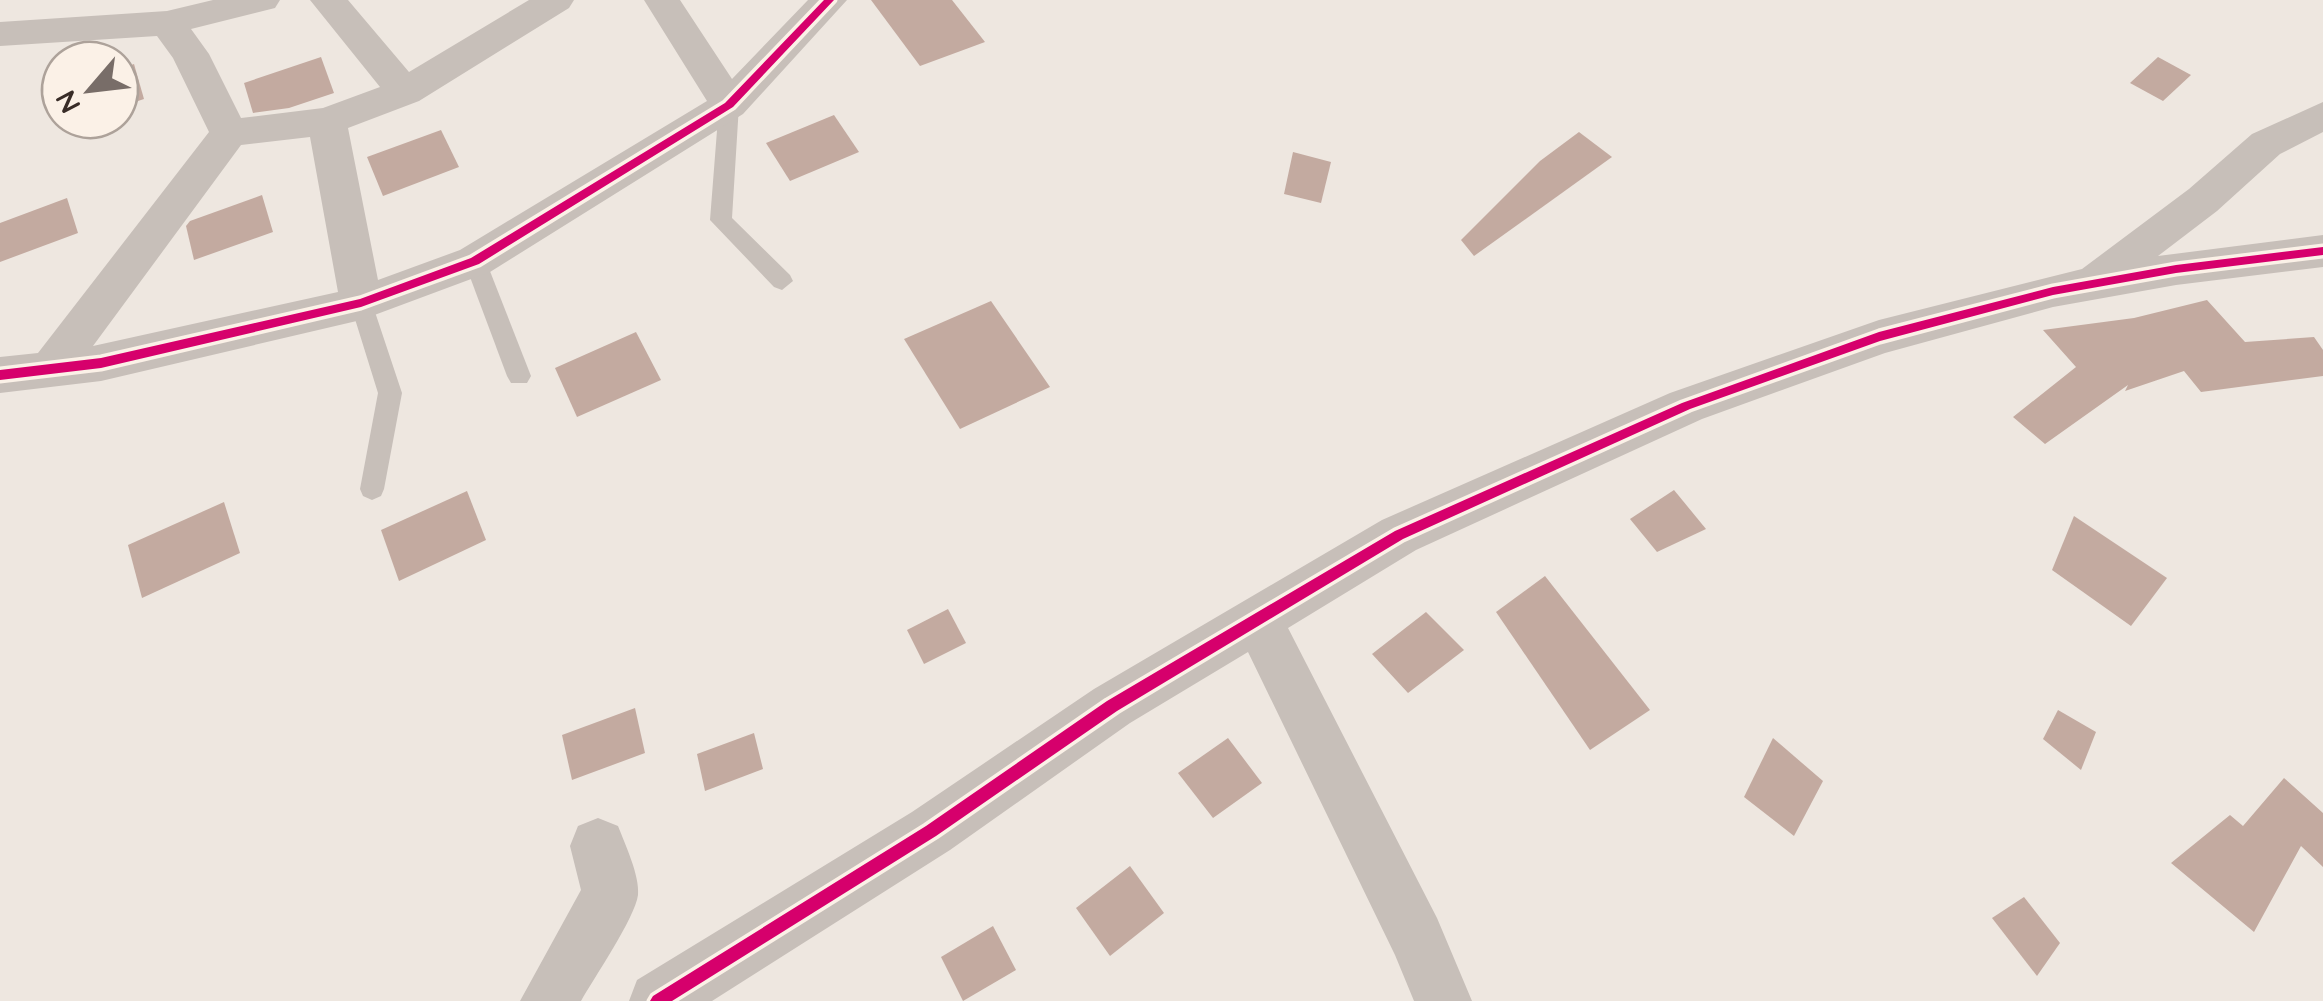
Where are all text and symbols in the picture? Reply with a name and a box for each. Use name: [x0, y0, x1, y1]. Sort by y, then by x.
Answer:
north arrow: [40, 40, 140, 140]
text: N: [47, 85, 88, 119]

